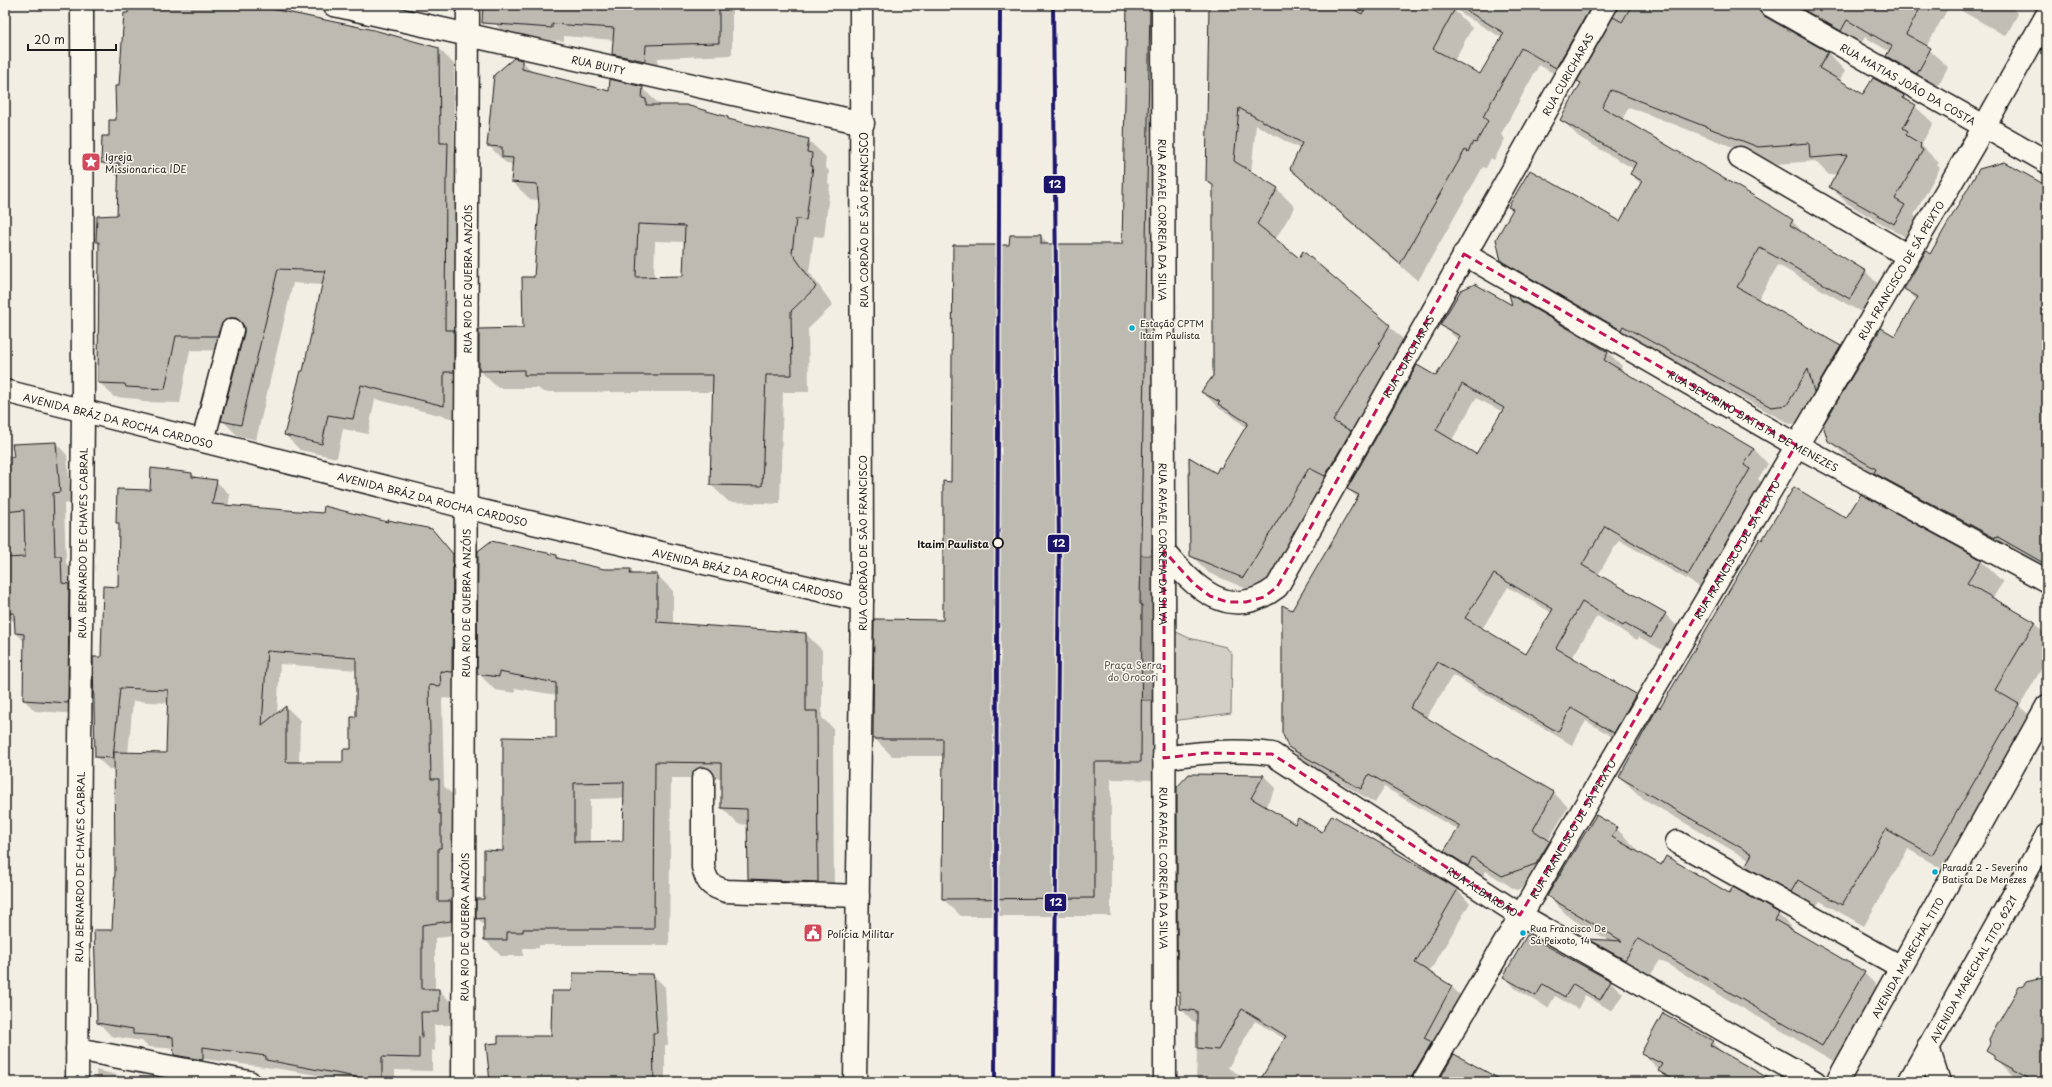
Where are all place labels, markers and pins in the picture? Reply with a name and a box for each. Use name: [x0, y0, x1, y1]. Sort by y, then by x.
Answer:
place label: Igreja Missionarica IDE: [105, 149, 187, 176]
place icon: Igreja Missionarica IDE: [80, 151, 102, 173]
place label: Estação CPTM Itaim Paulista: [1140, 316, 1204, 342]
marker: Estação CPTM Itaim Paulista: [1127, 323, 1137, 333]
place label: Itaim Paulista: [917, 536, 989, 551]
marker: Itaim Paulista: [992, 537, 1004, 549]
place label: Parada 2 - Severino Batista De Menezes: [1942, 860, 2028, 886]
marker: Parada 2 - Severino Batista De Menezes: [1930, 867, 1940, 877]
place label: Rua Francisco De Sá Peixoto, 14: [1530, 921, 1606, 947]
public building icon: Polícia Militar: [802, 922, 824, 944]
place label: Polícia Militar: [827, 926, 895, 941]
marker: Rua Francisco De Sá Peixoto, 14: [1518, 928, 1528, 938]

